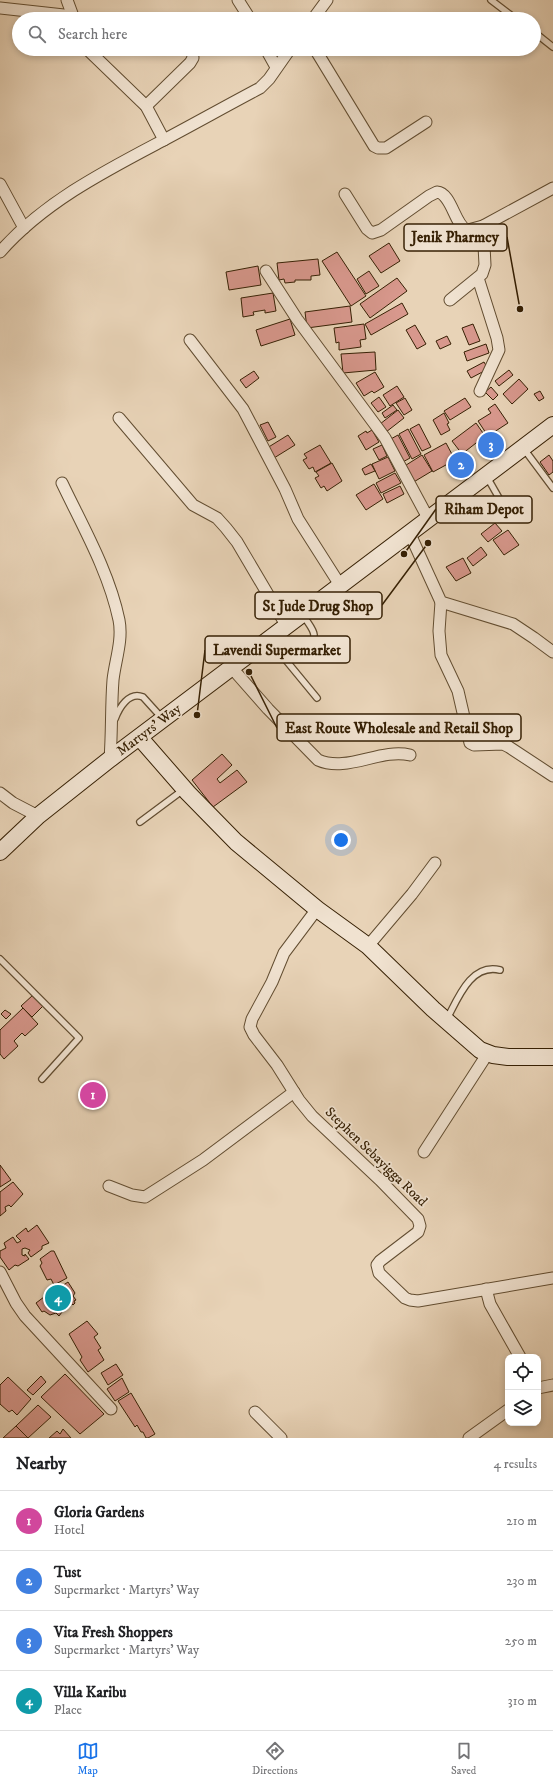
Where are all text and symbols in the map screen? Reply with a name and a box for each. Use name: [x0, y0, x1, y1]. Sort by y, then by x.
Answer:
search box: [12, 12, 541, 56]
icon: search: [26, 23, 48, 45]
text: Search here: [58, 25, 127, 44]
callout: Jenik Pharmcy: [404, 224, 507, 251]
text: Jenik Pharmcy: [409, 228, 500, 247]
pin: 3: [478, 430, 504, 460]
pin: 2: [448, 450, 474, 480]
callout: Riham Depot: [436, 496, 532, 523]
text: Riham Depot: [444, 500, 524, 519]
callout: St Jude Drug Shop: [255, 592, 382, 619]
text: St Jude Drug Shop: [263, 597, 374, 616]
callout: Lavendi Supermarket: [205, 636, 350, 663]
text: Lavendi Supermarket: [213, 641, 341, 660]
street label: Martyrs' Way: [113, 700, 185, 760]
callout: East Route Wholesale and Retail Shop: [277, 714, 521, 741]
text: East Route Wholesale and Retail Shop: [285, 719, 514, 738]
your location: [331, 830, 351, 850]
pin: 1: [80, 1080, 106, 1110]
street label: Stephen Sebayigga Road: [321, 1104, 431, 1211]
pin: 4: [45, 1283, 71, 1313]
map controls: [505, 1354, 541, 1426]
button: locate: [505, 1354, 541, 1390]
button: layers: [505, 1390, 541, 1426]
text: Nearby: [16, 1453, 66, 1475]
text: 4 results: [494, 1456, 537, 1472]
text: Gloria Gardens: [54, 1503, 144, 1522]
text: 1: [27, 1513, 31, 1529]
text: 210 m: [506, 1513, 537, 1529]
text: Hotel: [54, 1522, 85, 1538]
text: Tust: [54, 1563, 81, 1582]
text: 2: [26, 1573, 32, 1589]
text: 230 m: [506, 1573, 537, 1589]
text: Supermarket · Martyrs' Way: [54, 1582, 199, 1598]
text: Vita Fresh Shoppers: [54, 1623, 173, 1642]
text: 3: [27, 1633, 31, 1649]
text: 250 m: [505, 1633, 537, 1649]
text: Supermarket · Martyrs' Way: [54, 1642, 199, 1658]
text: Villa Karibu: [54, 1683, 126, 1702]
text: 4: [25, 1693, 33, 1709]
text: 310 m: [508, 1693, 537, 1709]
text: Place: [54, 1702, 82, 1718]
tab: Map: [77, 1740, 99, 1778]
tab: Directions: [252, 1740, 298, 1778]
tab: Saved: [451, 1740, 476, 1778]

